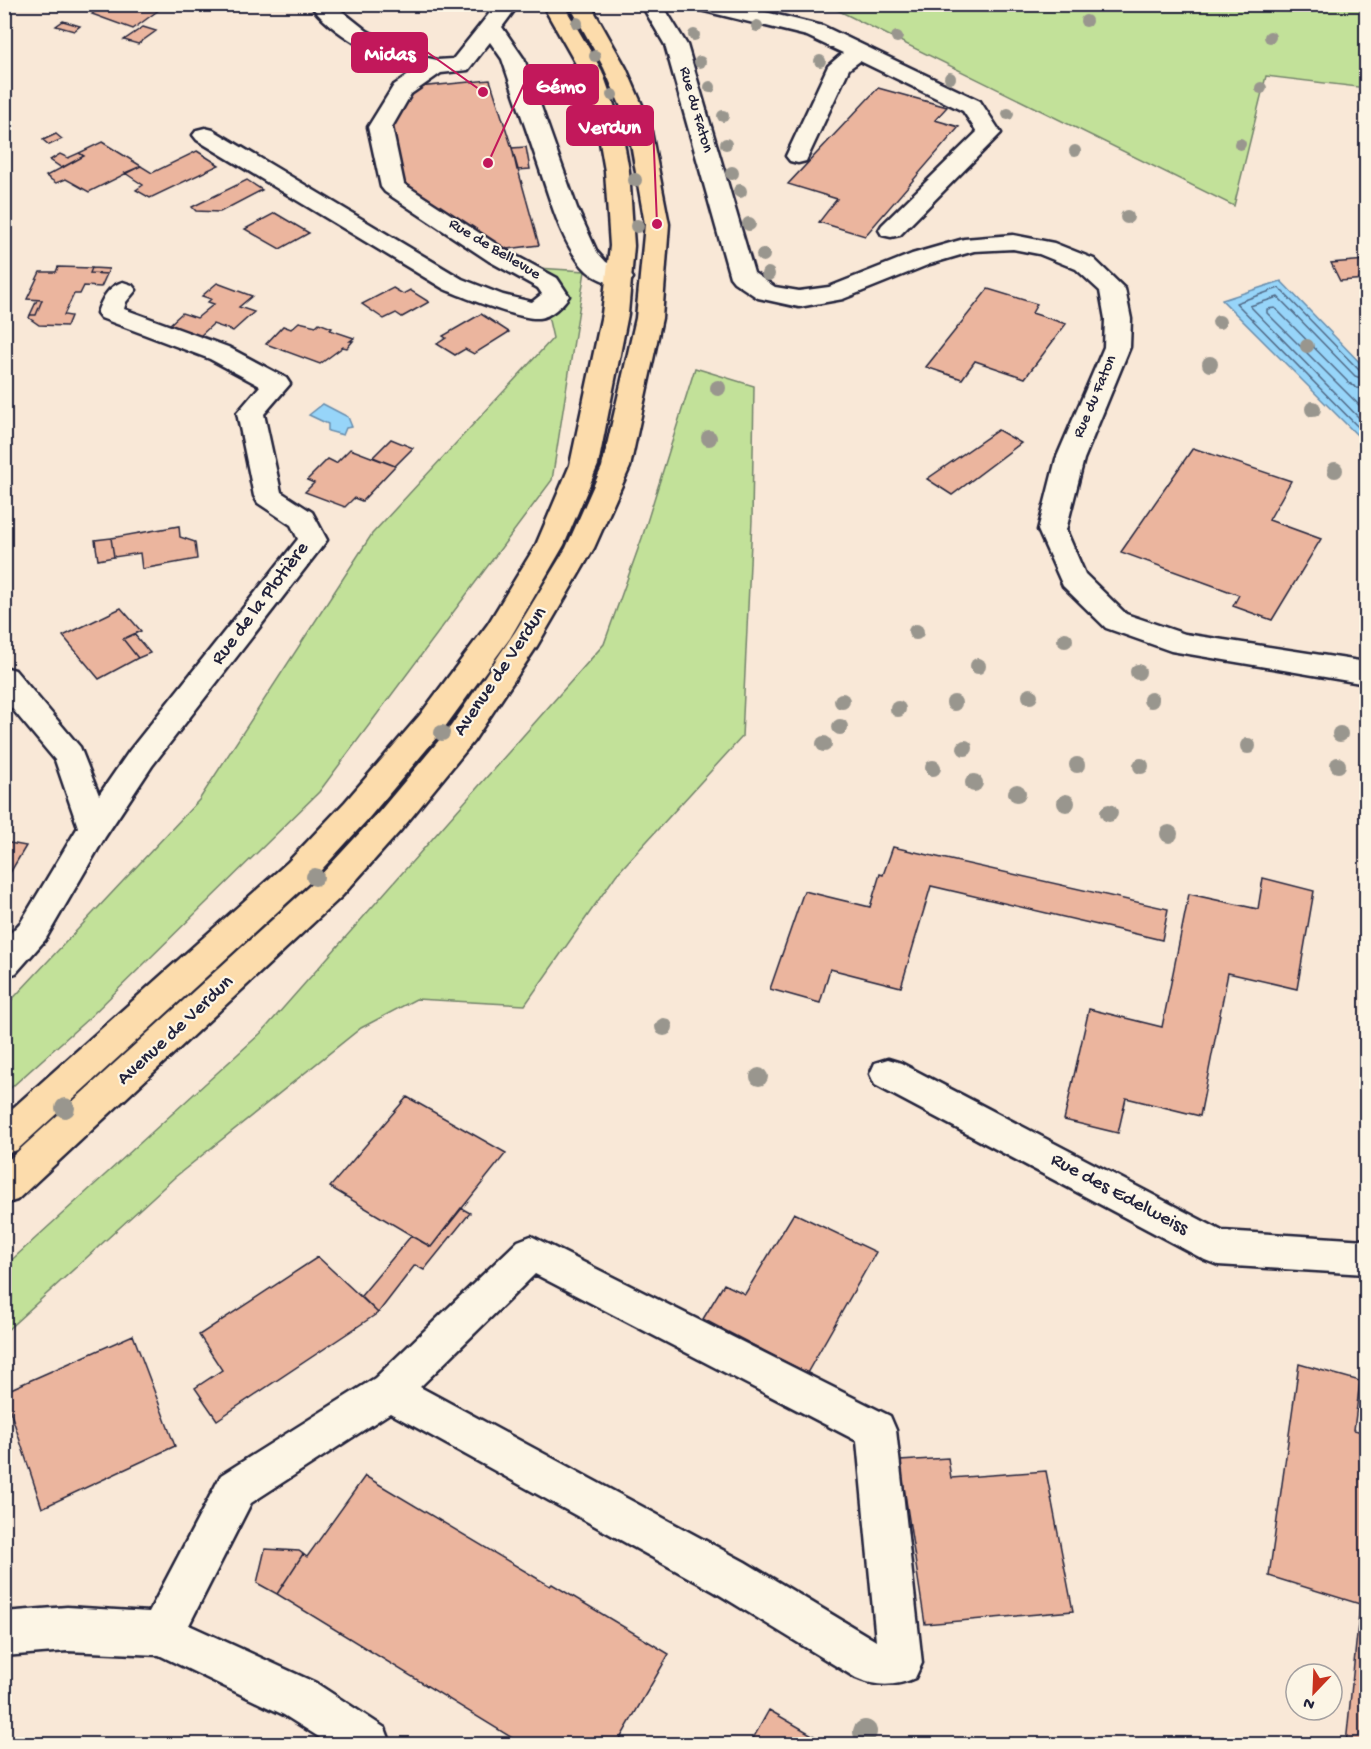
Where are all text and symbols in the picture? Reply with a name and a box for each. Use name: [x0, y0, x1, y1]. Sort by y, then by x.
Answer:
callout: Midas: [352, 33, 427, 72]
text: Midas: [365, 44, 417, 69]
callout: Gémo: [524, 65, 598, 104]
street label: Rue du Faton: [674, 65, 716, 155]
text: Gémo: [536, 76, 586, 101]
callout: Verdun: [567, 106, 653, 145]
text: Verdun: [578, 117, 642, 142]
street label: Rue de Bellevue: [445, 215, 544, 285]
street label: Rue du Faton: [1070, 352, 1122, 441]
street label: Rue de la Plotière: [207, 537, 315, 670]
street label: Avenue de Verdun: [449, 603, 553, 741]
street label: Avenue de Verdun: [113, 971, 239, 1091]
street label: Rue des Edelweiss: [1046, 1149, 1192, 1241]
north arrow: [1284, 1662, 1344, 1722]
text: N: [1300, 1692, 1318, 1713]

